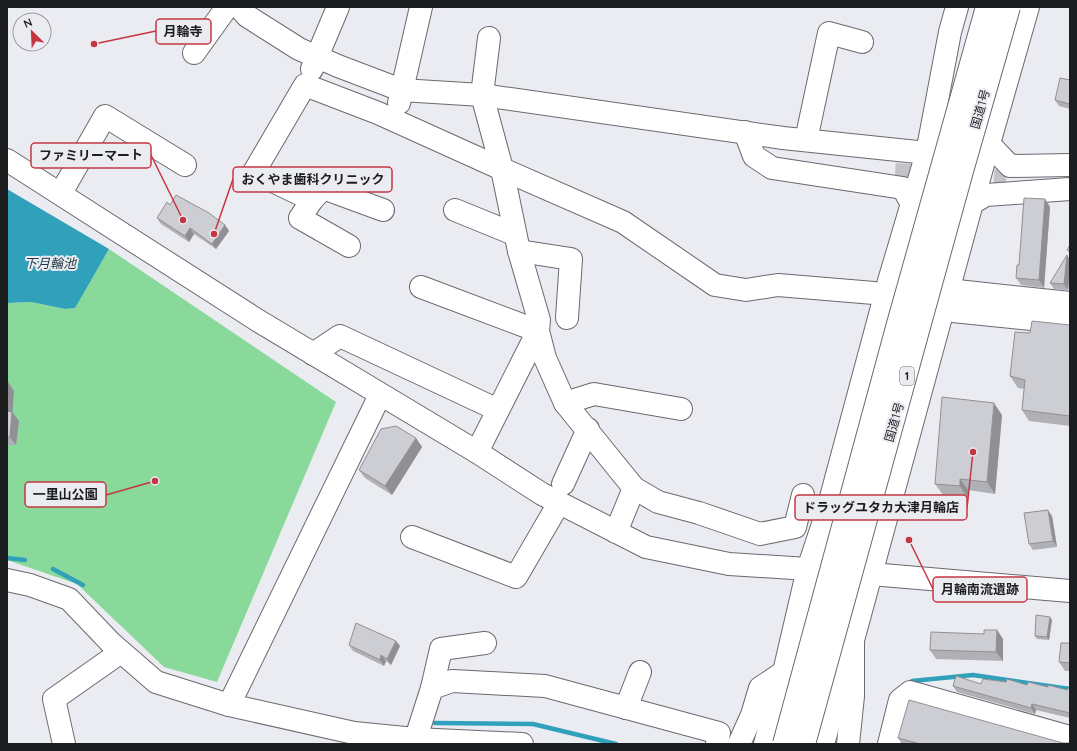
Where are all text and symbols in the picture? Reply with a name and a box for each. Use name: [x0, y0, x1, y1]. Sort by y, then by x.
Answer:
north arrow: [12, 12, 52, 52]
text: N: [21, 15, 34, 31]
callout: 月輪寺: [156, 19, 211, 44]
text: 月輪寺: [163, 23, 203, 39]
street label: 国道1号: [967, 87, 993, 131]
callout: ファミリーマート: [31, 143, 151, 168]
text: ファミリーマート: [39, 147, 143, 163]
callout: おくやま歯科クリニック: [233, 167, 392, 192]
text: おくやま歯科クリニック: [241, 171, 385, 187]
water label: 下月輪池: [24, 255, 78, 271]
road number: 1: [900, 367, 914, 385]
street label: 国道1号: [881, 400, 907, 444]
callout: 一里山公園: [25, 482, 106, 507]
text: 一里山公園: [32, 486, 98, 502]
callout: ドラッグユタカ大津月輪店: [795, 495, 967, 520]
text: ドラッグユタカ大津月輪店: [803, 499, 959, 515]
callout: 月輪南流遺跡: [933, 577, 1027, 602]
text: 月輪南流遺跡: [941, 581, 1019, 597]

